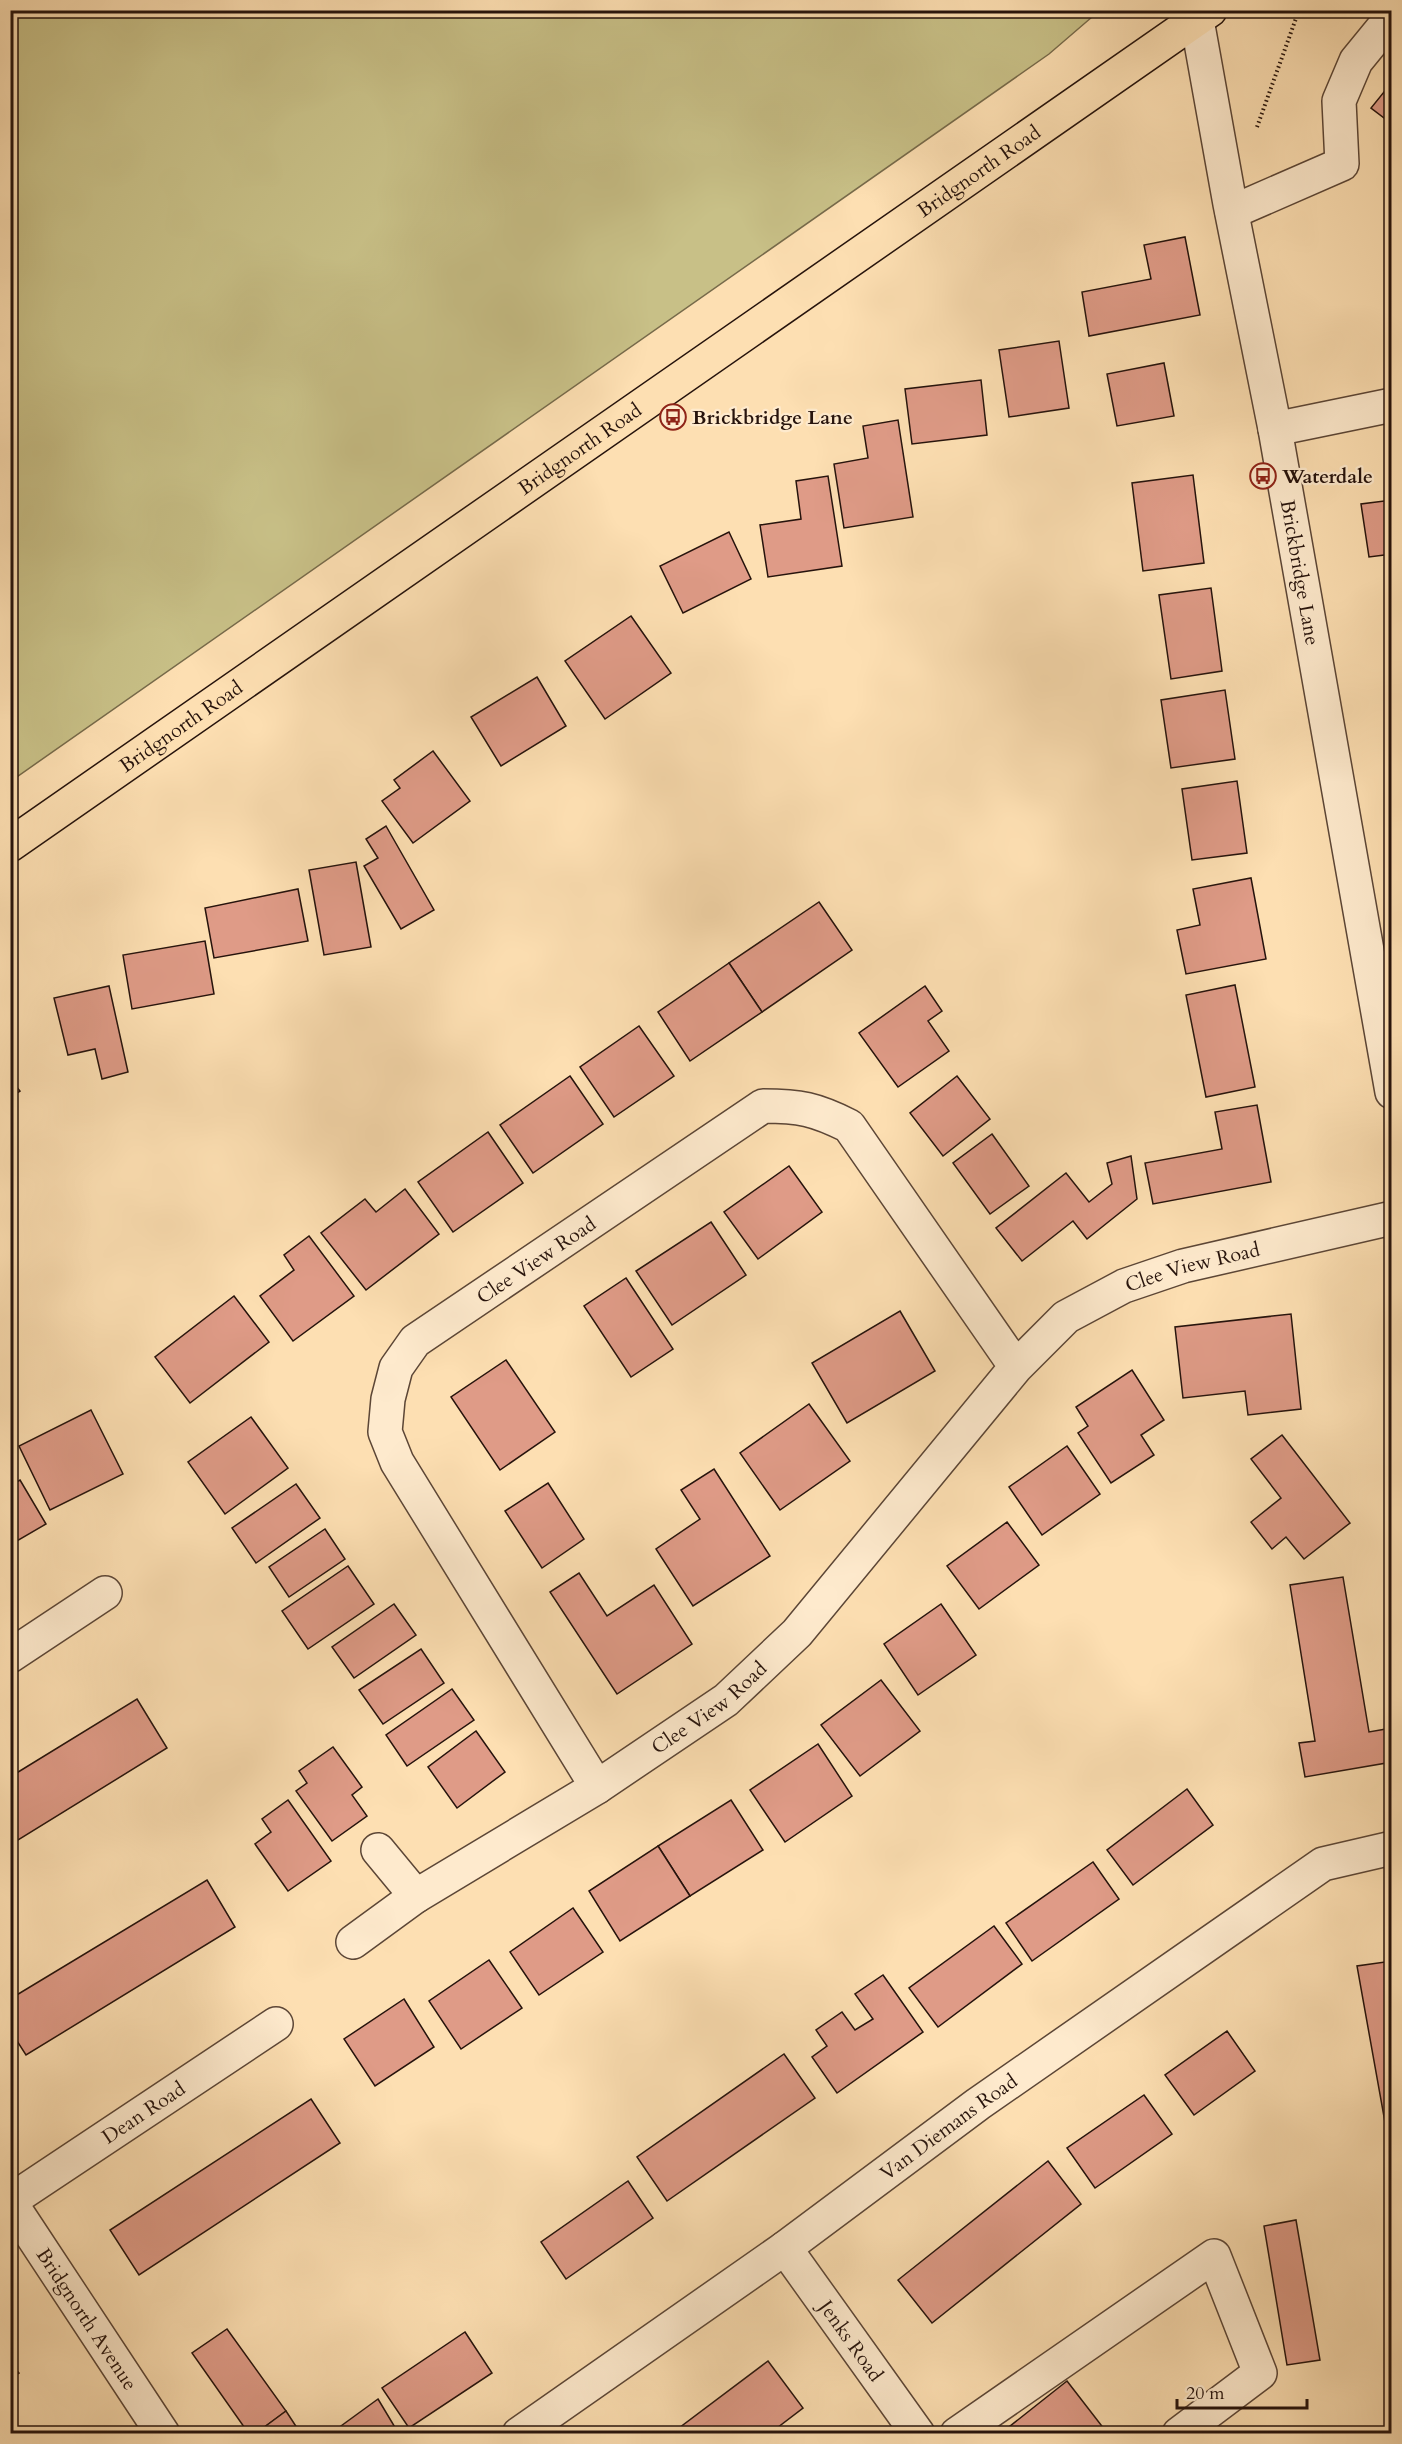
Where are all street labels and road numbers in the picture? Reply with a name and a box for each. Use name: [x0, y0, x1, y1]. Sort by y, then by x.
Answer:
street label: Bridgnorth Road: [912, 119, 1046, 224]
street label: Bridgnorth Road: [513, 396, 647, 501]
street label: Brickbridge Lane: [1274, 497, 1326, 647]
street label: Bridgnorth Road: [114, 674, 248, 779]
street label: Clee View Road: [471, 1210, 602, 1310]
street label: Clee View Road: [1121, 1236, 1263, 1299]
street label: Clee View Road: [646, 1655, 773, 1761]
street label: Van Diemans Road: [875, 2068, 1023, 2187]
street label: Dean Road: [97, 2075, 191, 2150]
street label: Bridgnorth Avenue: [30, 2243, 143, 2396]
street label: Jenks Road: [811, 2292, 889, 2387]

